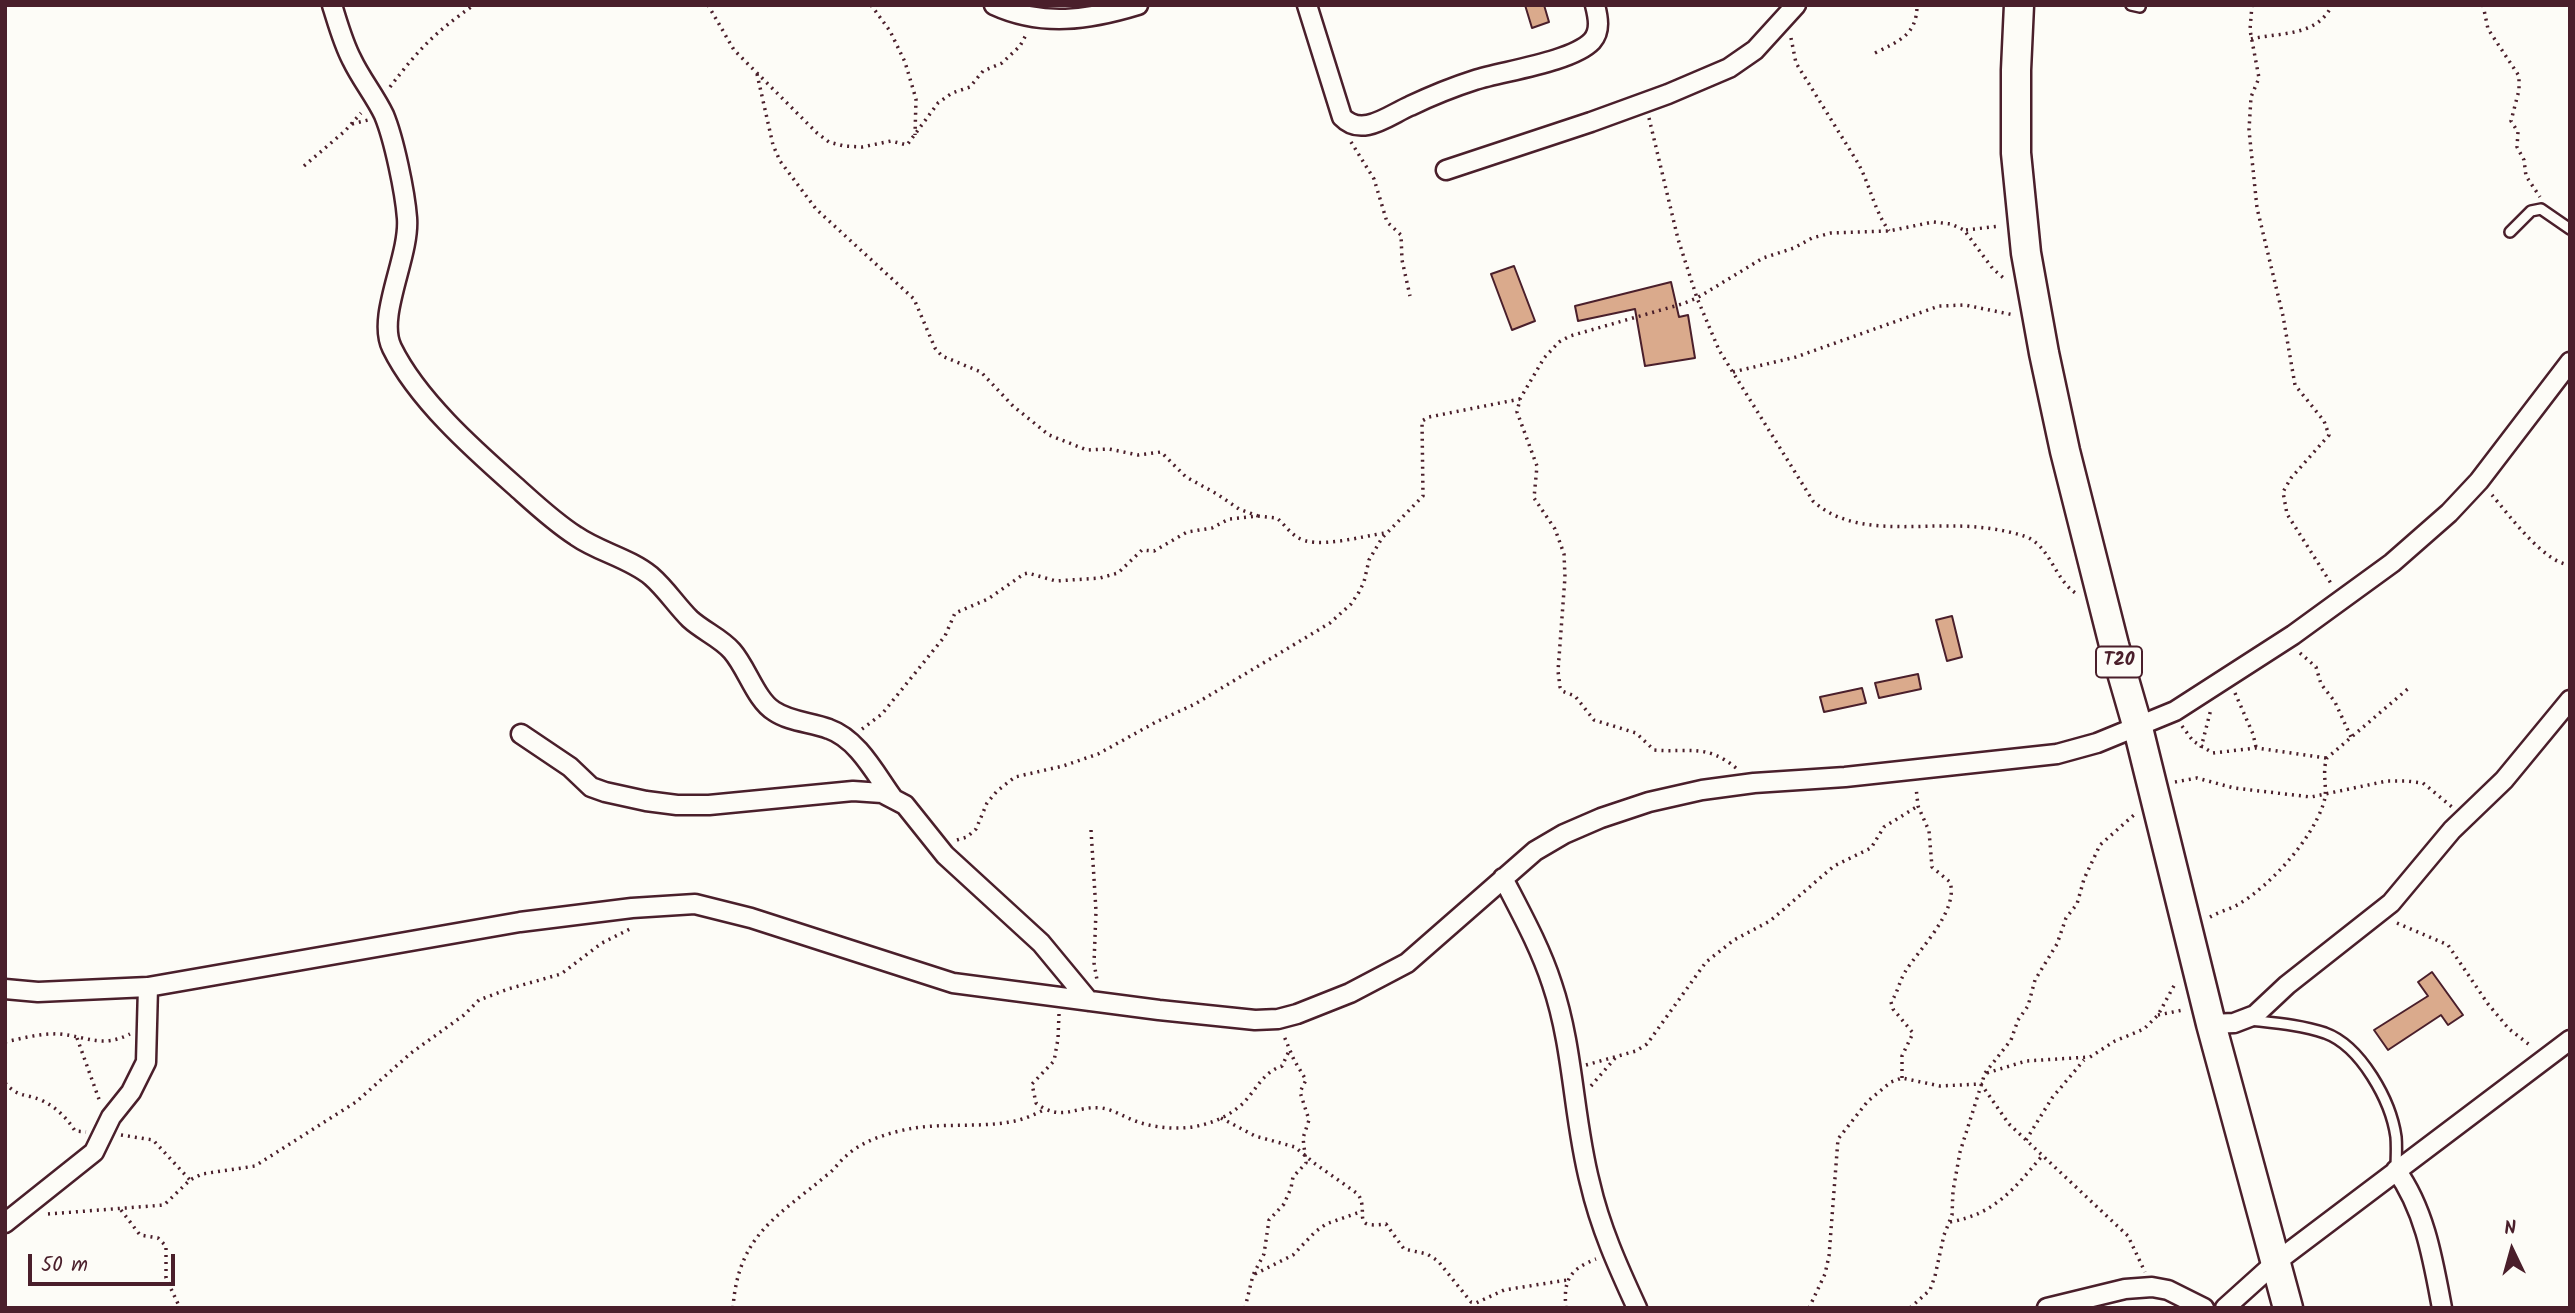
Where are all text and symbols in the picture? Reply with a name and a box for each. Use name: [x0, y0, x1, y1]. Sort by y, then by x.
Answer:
road number: T20: [2096, 646, 2142, 678]
text: N: [2503, 1214, 2517, 1245]
north arrow: [2477, 1215, 2547, 1285]
scale bar: [32, 1240, 178, 1284]
text: 50 m: [41, 1249, 88, 1282]

